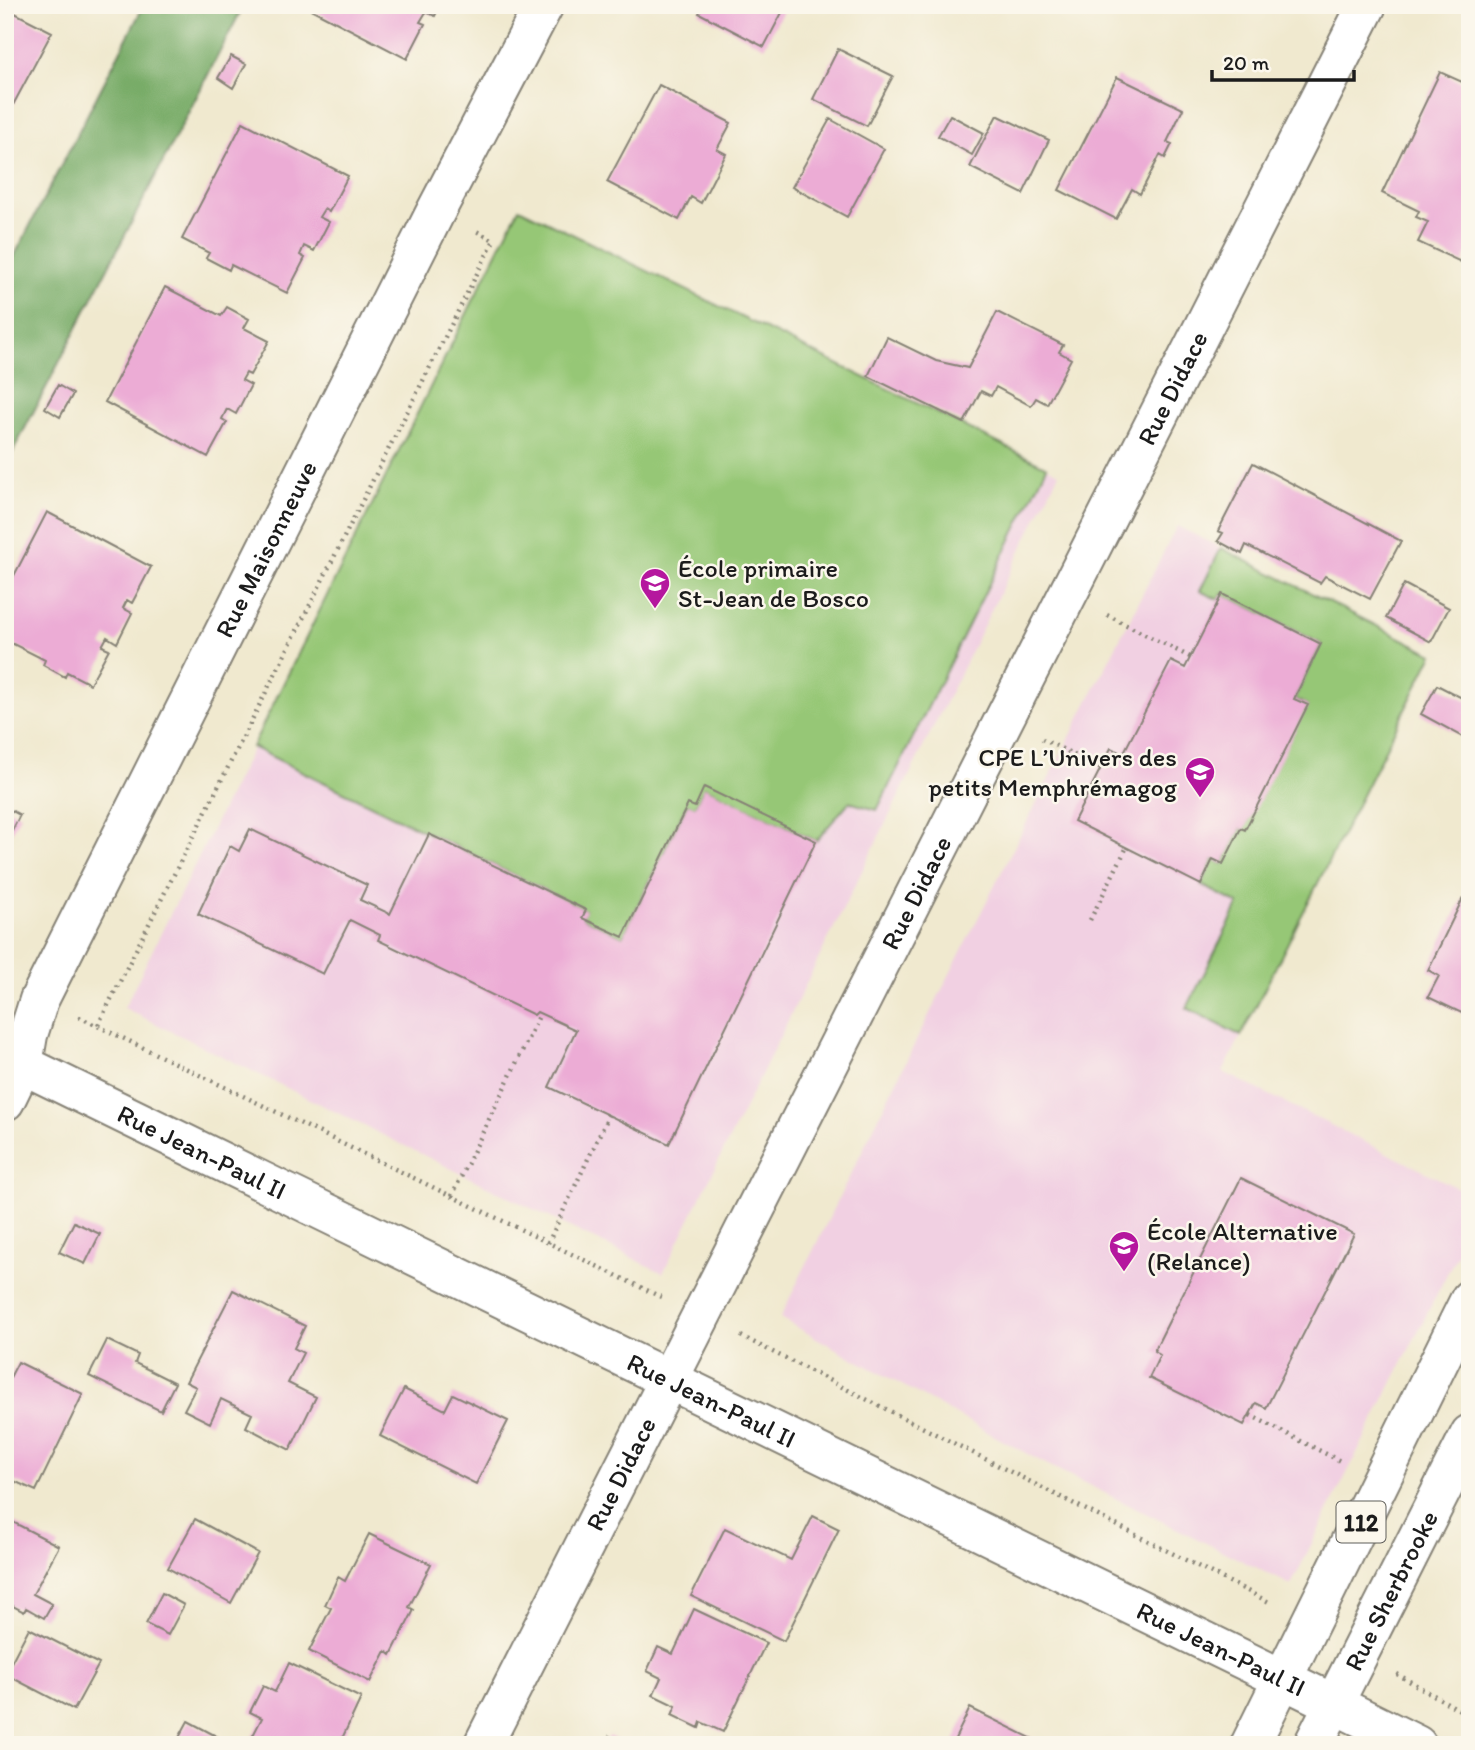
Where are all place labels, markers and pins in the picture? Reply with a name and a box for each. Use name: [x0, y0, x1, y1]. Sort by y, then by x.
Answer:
place label: École primaire St-Jean de Bosco: [678, 552, 869, 614]
school or university icon: École primaire St-Jean de Bosco: [638, 566, 672, 610]
place label: CPE L’Univers des petits Memphrémagog: [928, 741, 1178, 803]
school or university icon: CPE L’Univers des petits Memphrémagog: [1183, 755, 1217, 799]
place label: École Alternative (Relance): [1147, 1215, 1338, 1277]
school or university icon: École Alternative (Relance): [1107, 1229, 1141, 1273]

